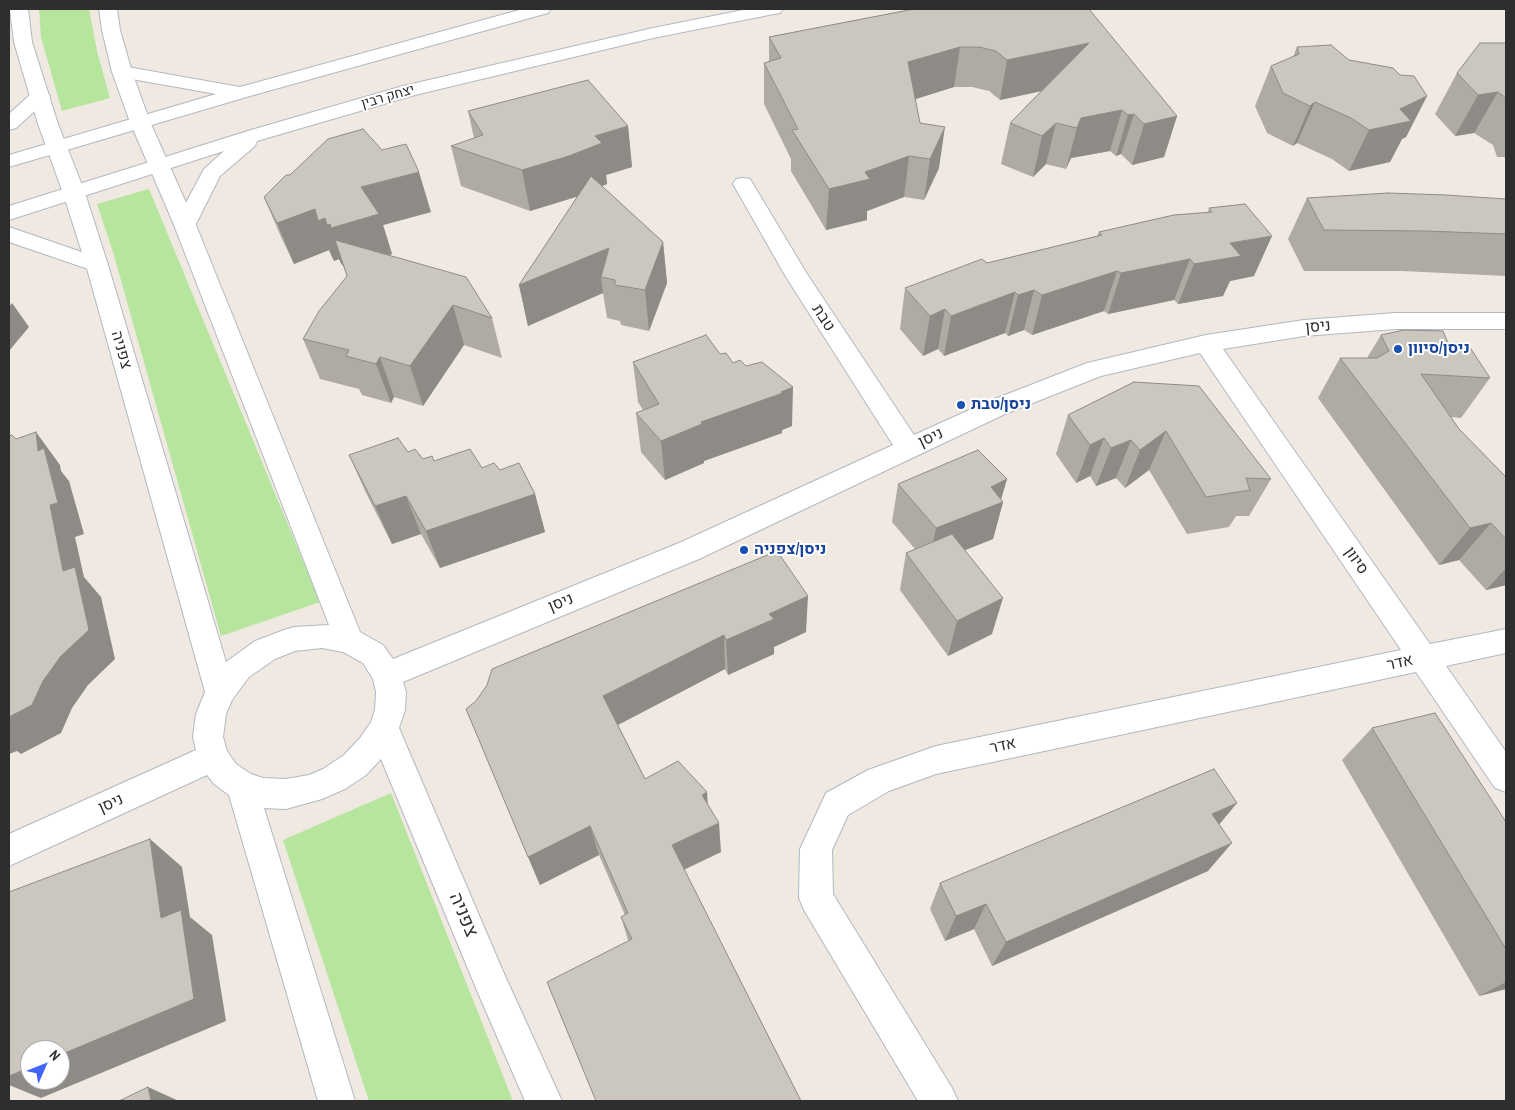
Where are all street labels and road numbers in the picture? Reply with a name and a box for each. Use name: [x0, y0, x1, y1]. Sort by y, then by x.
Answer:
street label: יצחק רבין: [359, 81, 417, 113]
street label: טבת: [807, 301, 839, 335]
street label: ניסן: [1305, 316, 1331, 338]
street label: צפניה: [106, 329, 136, 371]
street label: ניסן: [915, 424, 947, 452]
street label: סיוון: [1340, 544, 1372, 578]
street label: ניסן: [546, 589, 576, 617]
street label: אדר: [1385, 651, 1415, 675]
street label: אדר: [988, 734, 1018, 758]
street label: ניסן: [95, 790, 127, 818]
street label: צפניה: [444, 889, 482, 941]

